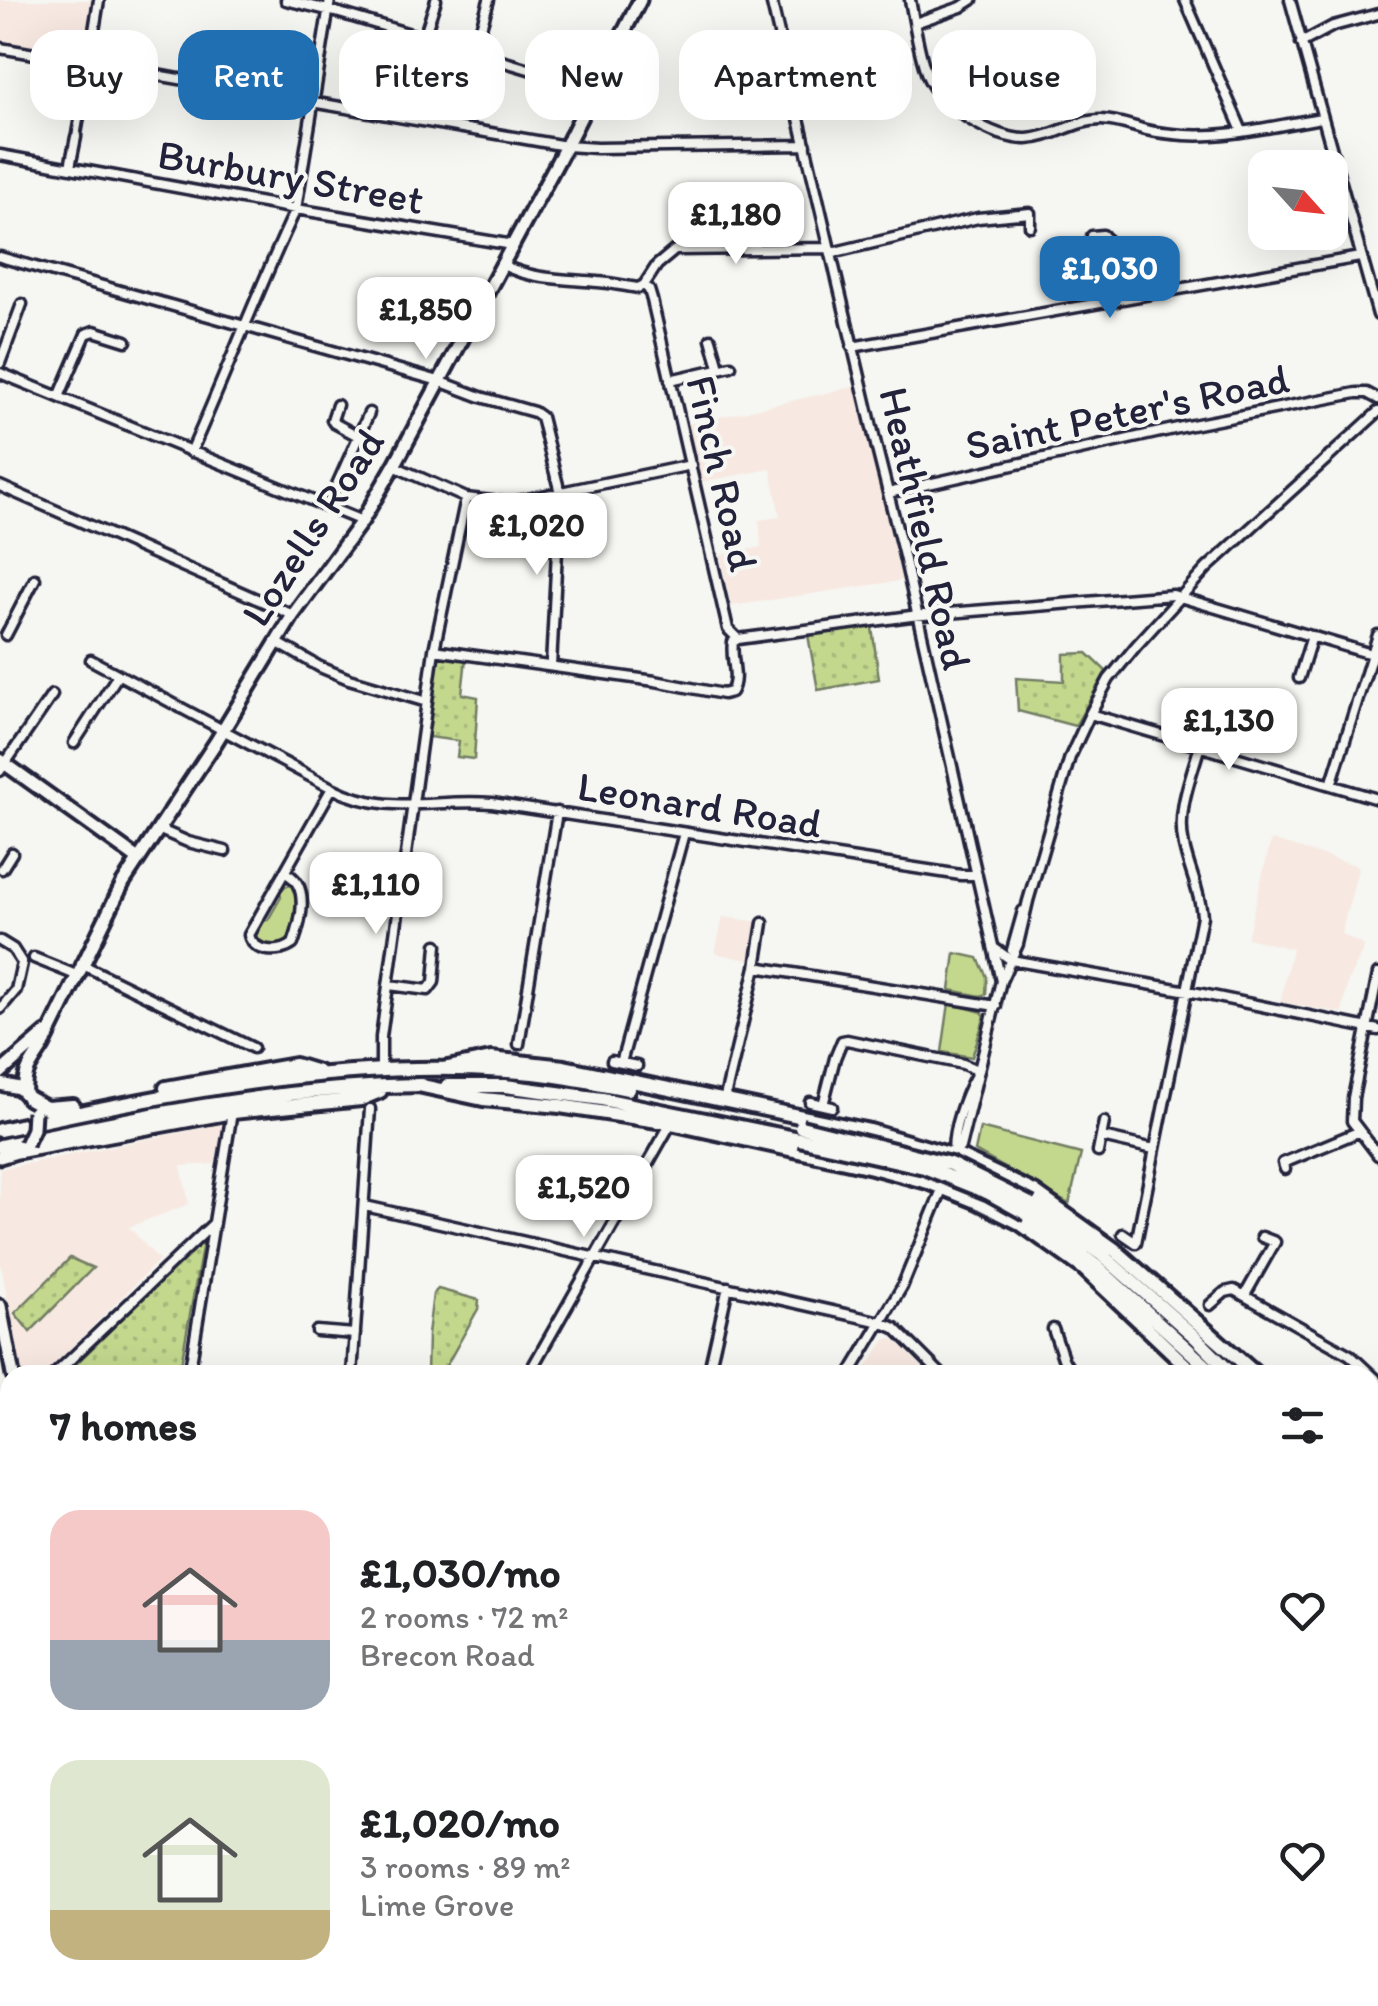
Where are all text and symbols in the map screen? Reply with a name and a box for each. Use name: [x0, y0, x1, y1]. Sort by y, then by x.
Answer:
chip: Buy: [30, 30, 158, 120]
chip: Rent: [178, 30, 319, 120]
chip: Filters: [339, 30, 505, 120]
chip: New: [525, 30, 659, 120]
chip: Apartment: [679, 30, 912, 120]
chip: House: [932, 30, 1096, 120]
street label: Burbury Street: [154, 128, 428, 225]
north arrow: [1248, 150, 1348, 250]
map controls: [1248, 150, 1348, 250]
pin: £1,180: [655, 182, 817, 267]
text: £1,180: [690, 195, 782, 233]
pin: £1,030: [1029, 236, 1191, 321]
text: £1,030: [1062, 249, 1158, 287]
pin: £1,850: [345, 277, 507, 362]
text: £1,850: [379, 290, 473, 328]
street label: Saint Peter's Road: [961, 352, 1294, 471]
street label: Finch Road: [675, 370, 770, 576]
street label: Heathfield Road: [868, 382, 983, 674]
street label: Lozells Road: [230, 419, 395, 635]
pin: £1,020: [456, 493, 618, 578]
text: £1,020: [489, 506, 585, 544]
pin: £1,130: [1148, 688, 1310, 773]
text: £1,130: [1183, 701, 1275, 739]
street label: Leonard Road: [574, 760, 826, 849]
pin: £1,110: [295, 852, 457, 937]
text: £1,110: [332, 865, 420, 903]
pin: £1,520: [503, 1155, 665, 1240]
text: £1,520: [538, 1168, 630, 1206]
icon: filters: [1275, 1398, 1330, 1453]
text: 7 homes: [50, 1400, 197, 1451]
text: £1,030/mo: [360, 1547, 561, 1598]
icon: home: [130, 1550, 250, 1670]
icon: heart: [1275, 1583, 1330, 1638]
text: 2 rooms · 72 m²: [360, 1598, 568, 1636]
text: Brecon Road: [360, 1636, 535, 1674]
text: £1,020/mo: [360, 1797, 560, 1848]
icon: home: [130, 1800, 250, 1920]
icon: heart: [1275, 1833, 1330, 1888]
text: 3 rooms · 89 m²: [360, 1848, 571, 1886]
text: Lime Grove: [360, 1886, 514, 1924]

